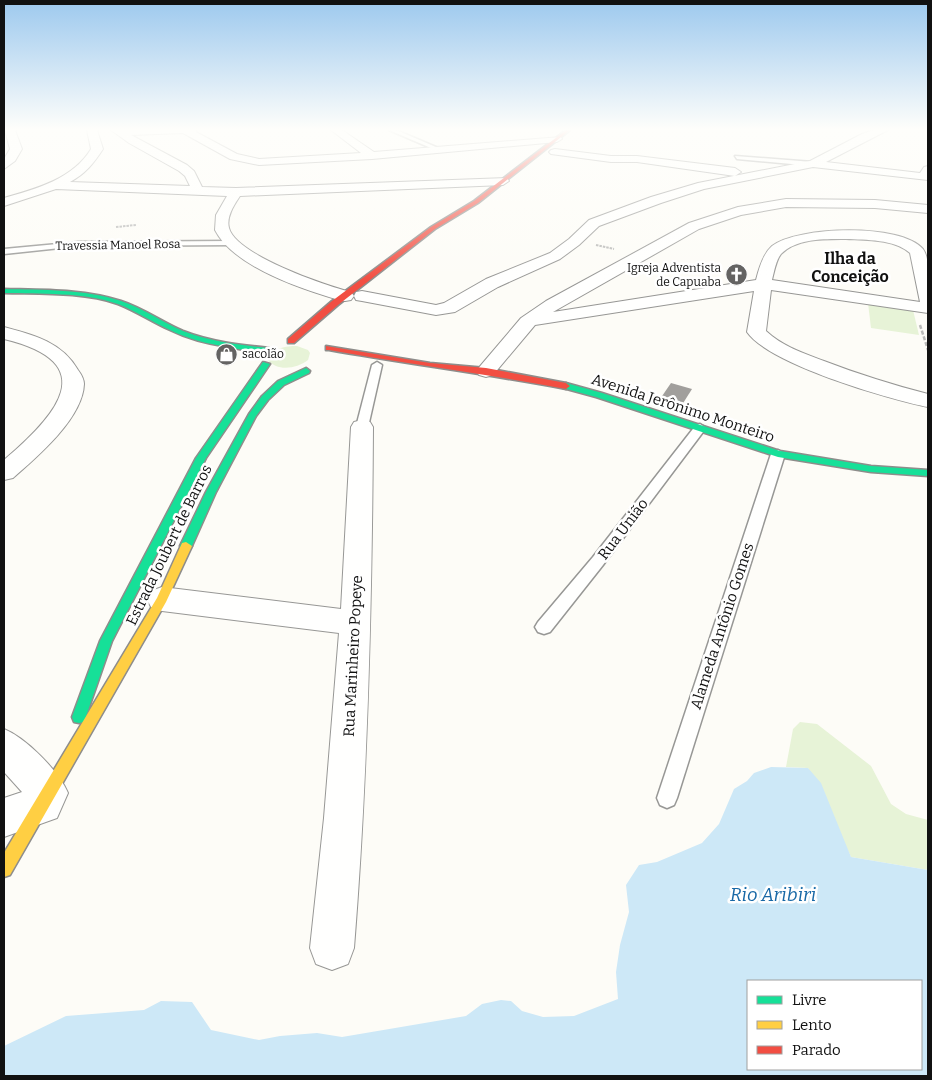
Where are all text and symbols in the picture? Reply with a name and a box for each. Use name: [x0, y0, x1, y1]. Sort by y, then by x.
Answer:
street label: Travessia Manoel Rosa: [55, 237, 181, 253]
district label: Ilha da Conceição: [811, 249, 889, 286]
place label: Igreja Adventista de Capuaba: [627, 261, 721, 289]
church icon: Igreja Adventista de Capuaba: [725, 263, 749, 287]
shop icon: sacolão: [214, 342, 238, 366]
place label: sacolão: [242, 347, 284, 361]
street label: Avenida Jerônimo Monteiro: [589, 370, 777, 446]
street label: Estrada Joubert de Barros: [122, 462, 216, 628]
street label: Rua União: [594, 495, 652, 563]
street label: Alameda Antônio Gomes: [687, 541, 757, 711]
street label: Rua Marinheiro Popeye: [340, 575, 366, 737]
water label: Rio Aribiri: [730, 883, 816, 906]
legend: [747, 980, 922, 1070]
text: Livre: [792, 991, 827, 1009]
text: Lento: [792, 1016, 832, 1034]
text: Parado: [792, 1041, 841, 1059]

